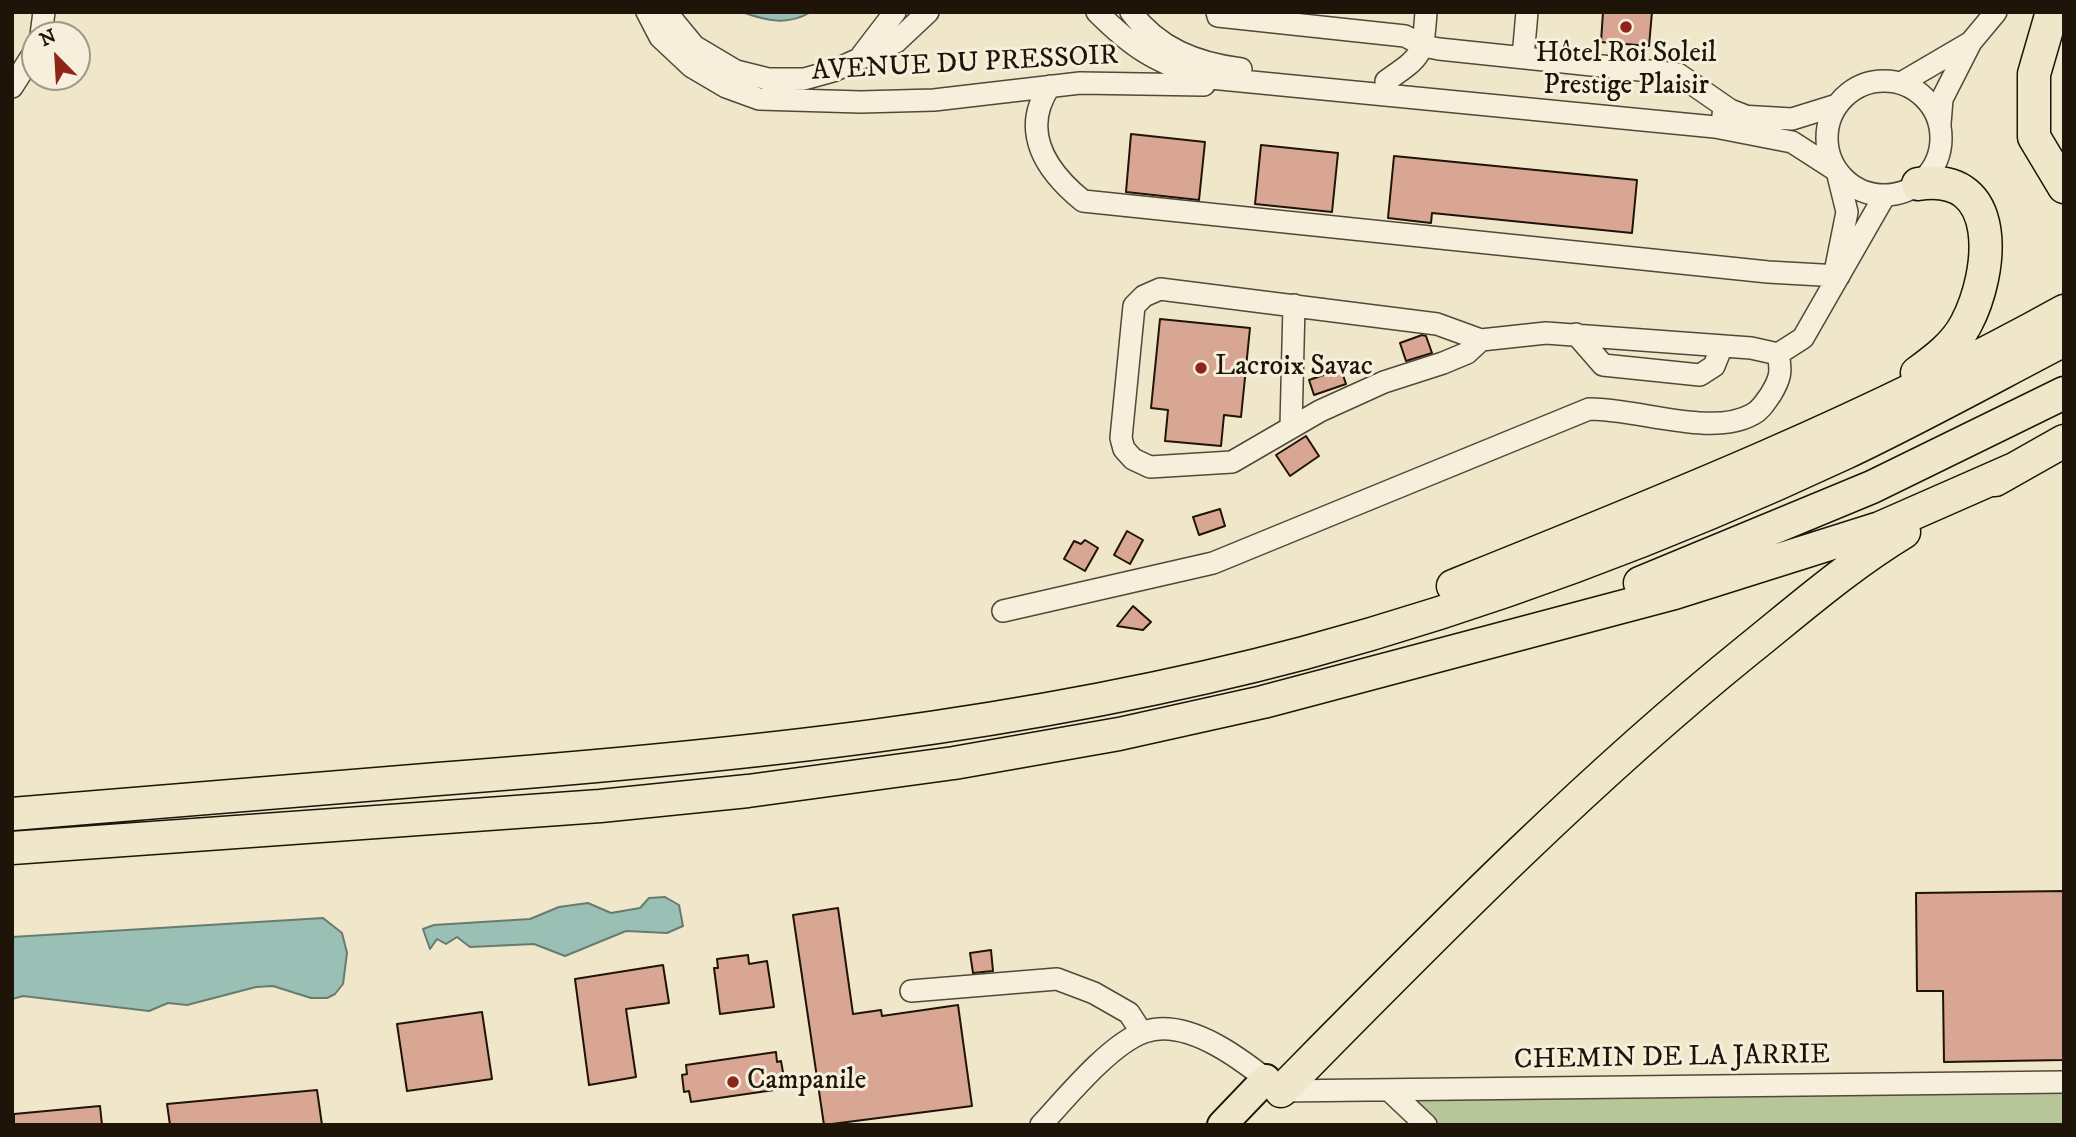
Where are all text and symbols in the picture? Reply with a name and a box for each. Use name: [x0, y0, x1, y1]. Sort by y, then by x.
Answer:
marker: Hôtel Roi Soleil Prestige Plaisir: [1618, 19, 1634, 35]
north arrow: [21, 21, 91, 91]
text: N: [36, 25, 60, 52]
place label: Hôtel Roi Soleil Prestige Plaisir: [1536, 38, 1716, 104]
street label: AVENUE DU PRESSOIR: [811, 40, 1119, 90]
place label: Lacroix Savac: [1215, 351, 1373, 385]
marker: Lacroix Savac: [1193, 360, 1209, 376]
street label: CHEMIN DE LA JARRIE: [1514, 1039, 1830, 1079]
place label: Campanile: [747, 1065, 866, 1099]
marker: Campanile: [725, 1074, 741, 1090]

